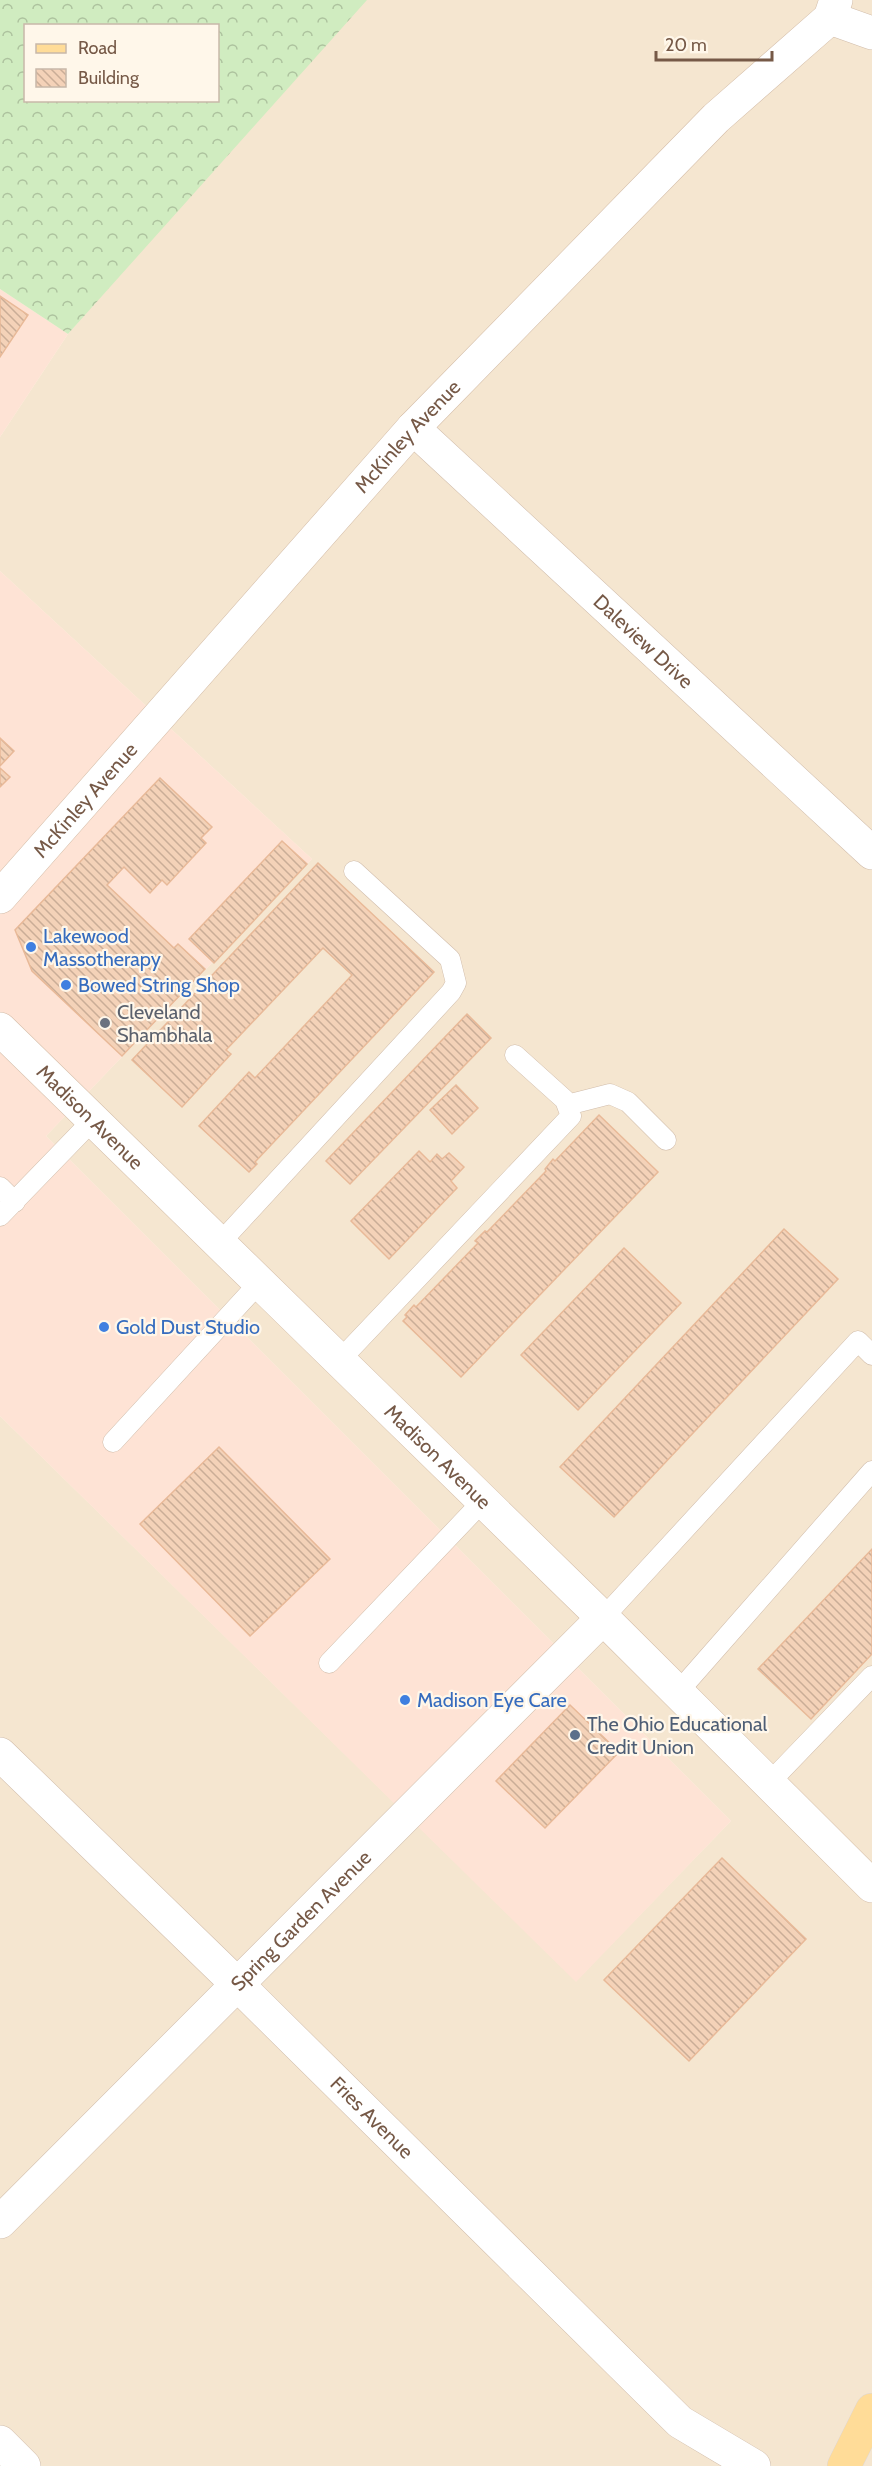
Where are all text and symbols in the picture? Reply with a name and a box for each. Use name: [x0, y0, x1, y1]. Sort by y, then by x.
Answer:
legend: [24, 24, 219, 102]
scale bar: [656, 24, 772, 62]
text: 20 m: [665, 34, 707, 56]
text: Road: [78, 37, 117, 59]
text: Building: [78, 67, 140, 89]
street label: McKinley Avenue: [350, 375, 465, 498]
street label: Daleview Drive: [589, 589, 698, 693]
street label: McKinley Avenue: [28, 738, 142, 863]
place label: Lakewood Massotherapy: [43, 924, 161, 971]
marker: Lakewood Massotherapy: [24, 940, 38, 954]
place label: Bowed String Shop: [78, 973, 240, 997]
marker: Bowed String Shop: [59, 978, 73, 992]
place label: Cleveland Shambhala: [117, 1000, 213, 1047]
marker: Cleveland Shambhala: [98, 1016, 112, 1030]
street label: Madison Avenue: [32, 1060, 148, 1174]
place label: Gold Dust Studio: [116, 1315, 260, 1339]
marker: Gold Dust Studio: [97, 1320, 111, 1334]
street label: Madison Avenue: [380, 1399, 496, 1514]
place label: Madison Eye Care: [417, 1688, 567, 1712]
marker: Madison Eye Care: [398, 1693, 412, 1707]
place label: The Ohio Educational Credit Union: [587, 1712, 768, 1759]
marker: The Ohio Educational Credit Union: [568, 1728, 582, 1742]
street label: Spring Garden Avenue: [226, 1845, 376, 1996]
street label: Fries Avenue: [326, 2071, 418, 2163]

